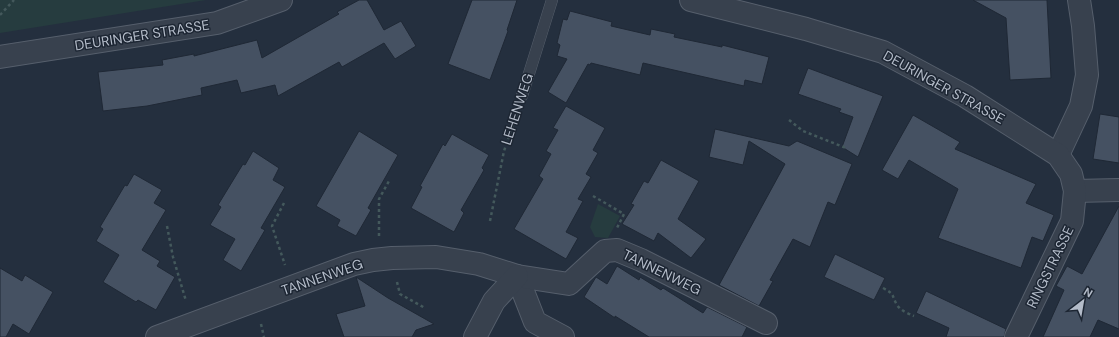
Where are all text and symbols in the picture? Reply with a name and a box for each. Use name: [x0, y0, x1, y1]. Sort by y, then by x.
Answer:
street label: DEURINGER STRASSE: [73, 15, 211, 55]
street label: DEURINGER STRASSE: [880, 46, 1008, 128]
street label: LEHENWEG: [497, 71, 537, 147]
street label: RINGSTRASSE: [1022, 223, 1078, 311]
street label: TANNENWEG: [620, 245, 704, 299]
street label: TANNENWEG: [279, 255, 365, 299]
north arrow: [1063, 281, 1103, 321]
text: N: [1081, 284, 1095, 300]

